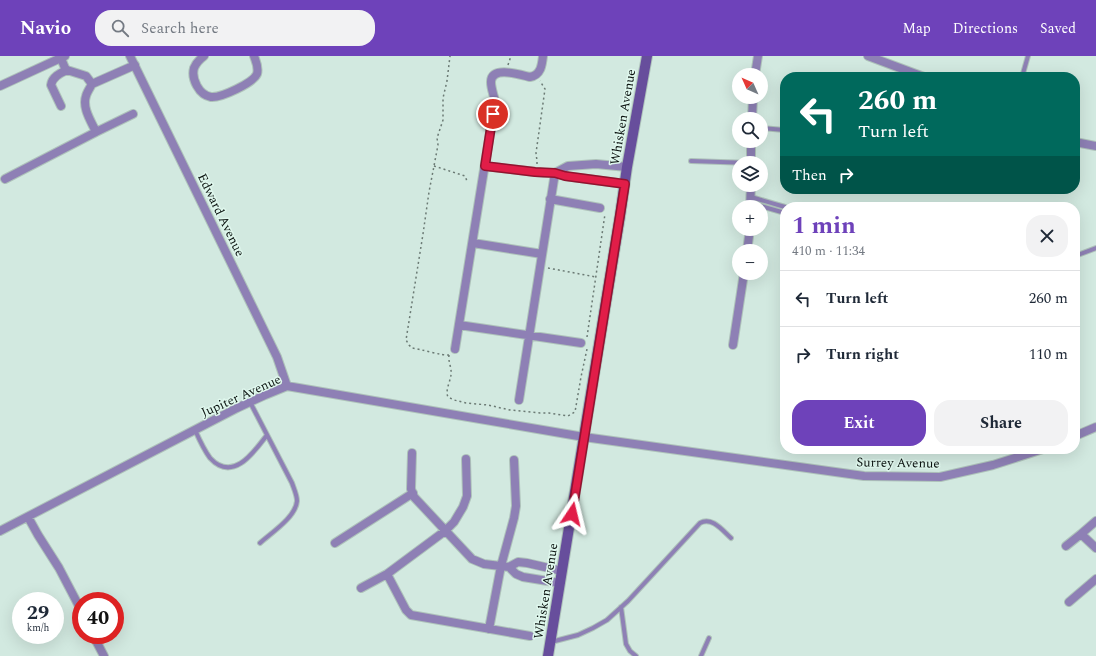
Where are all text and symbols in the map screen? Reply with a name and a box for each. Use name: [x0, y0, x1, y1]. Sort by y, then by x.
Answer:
search box: [95, 10, 375, 46]
text: Navio: [20, 14, 71, 43]
icon: search: [109, 17, 131, 39]
text: Search here: [141, 17, 219, 40]
text: Map: [903, 18, 931, 39]
text: Directions: [953, 18, 1018, 39]
text: Saved: [1040, 18, 1076, 39]
street label: Whisken Avenue: [605, 68, 641, 166]
north arrow: [732, 68, 768, 104]
map controls: [732, 68, 768, 280]
text: 260 m: [858, 79, 937, 122]
icon: left: [792, 88, 844, 140]
pin: [476, 97, 510, 131]
icon: arrive: [482, 103, 504, 125]
button: search: [732, 112, 768, 148]
text: Turn left: [858, 118, 929, 145]
button: layers: [732, 156, 768, 192]
text: Then: [792, 164, 827, 187]
icon: right: [835, 164, 857, 186]
street label: Edward Avenue: [192, 170, 250, 260]
button: +: [732, 200, 768, 236]
text: 1 min: [792, 208, 856, 244]
button: close: [1026, 215, 1068, 257]
text: 410 m · 11:34: [792, 241, 865, 261]
button: −: [732, 244, 768, 280]
text: Turn left: [826, 287, 888, 310]
text: 260 m: [1029, 287, 1068, 310]
icon: left: [792, 288, 814, 310]
text: Turn right: [826, 343, 899, 366]
text: 110 m: [1029, 343, 1068, 366]
icon: right: [792, 344, 814, 366]
street label: Jupiter Avenue: [198, 369, 284, 423]
button: Exit: [792, 400, 926, 446]
button: Share: [934, 400, 1068, 446]
street label: Surrey Avenue: [856, 452, 940, 474]
position arrow: [551, 493, 593, 535]
street label: Whisken Avenue: [529, 542, 563, 640]
speed limit sign: 40: [72, 592, 124, 644]
text: 29: [27, 598, 49, 628]
text: km/h: [27, 620, 49, 636]

